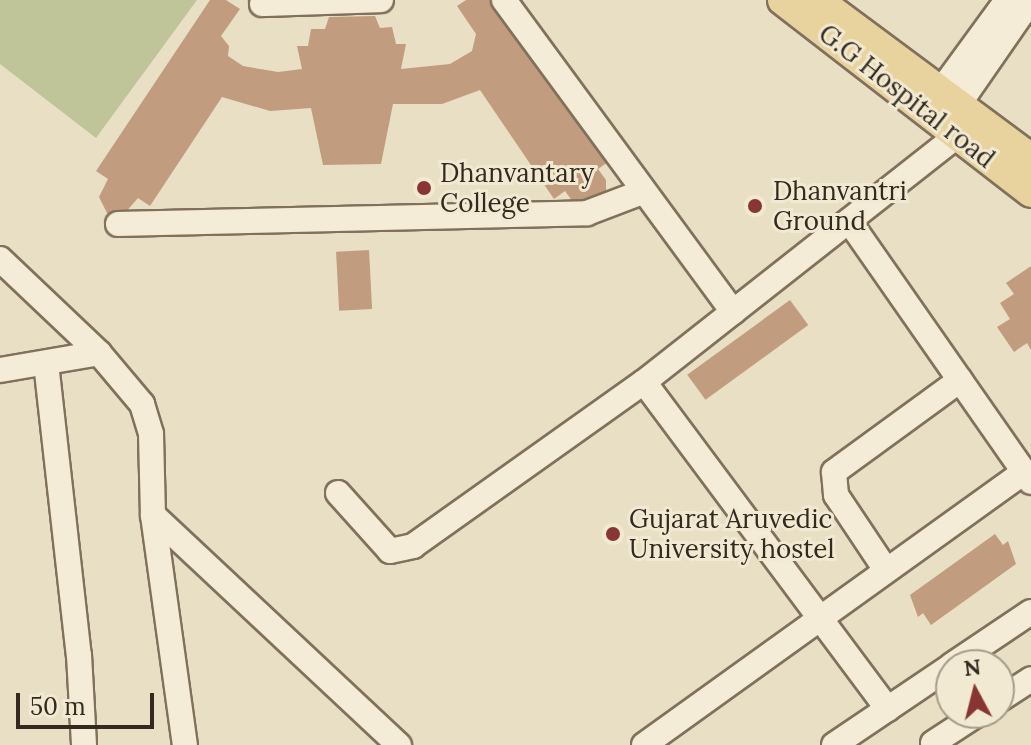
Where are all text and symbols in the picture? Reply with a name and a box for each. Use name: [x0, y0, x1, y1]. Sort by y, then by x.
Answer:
street label: G.G Hospital road: [813, 18, 1001, 174]
place label: Dhanvantary College: [440, 157, 594, 218]
place label: Dhanvantri Ground: [773, 175, 907, 236]
marker: Dhanvantary College: [415, 179, 433, 197]
marker: Dhanvantri Ground: [744, 195, 766, 217]
place label: Gujarat Aruvedic University hostel: [629, 503, 834, 564]
marker: Gujarat Aruvedic University hostel: [604, 525, 622, 543]
north arrow: [935, 649, 1015, 729]
text: N: [962, 652, 982, 682]
scale bar: [20, 677, 158, 727]
text: 50 m: [30, 691, 86, 722]

